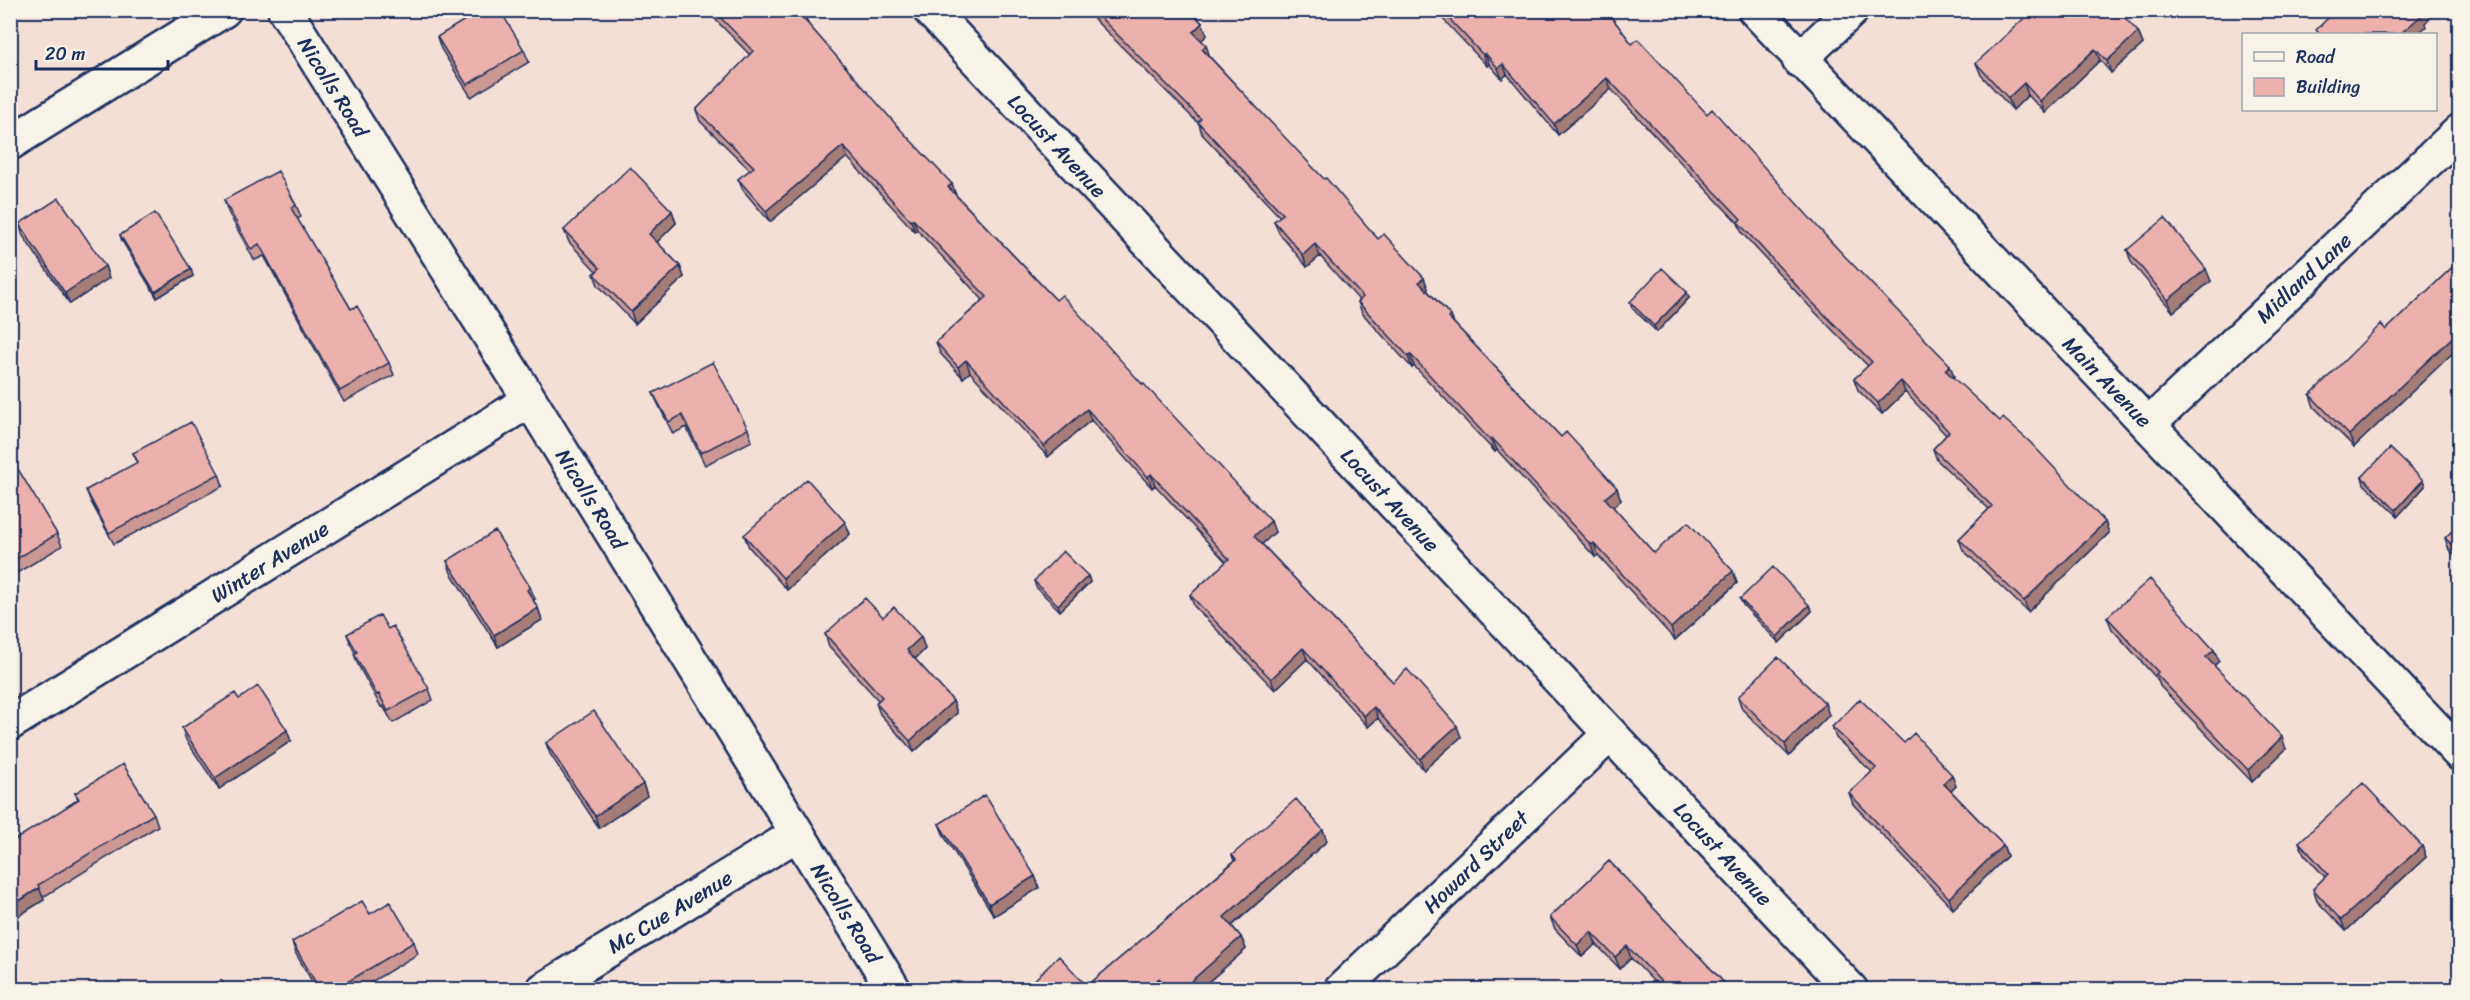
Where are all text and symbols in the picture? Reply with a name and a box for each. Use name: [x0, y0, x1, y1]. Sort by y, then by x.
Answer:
street label: Nicolls Road: [287, 29, 380, 147]
scale bar: [36, 33, 168, 71]
legend: [2242, 33, 2437, 111]
text: 20 m: [45, 38, 85, 70]
text: Road: [2296, 41, 2336, 73]
text: Building: [2296, 71, 2360, 103]
street label: Locust Avenue: [998, 85, 1116, 208]
street label: Midland Lane: [2247, 223, 2361, 333]
street label: Main Avenue: [2053, 327, 2162, 438]
street label: Locust Avenue: [1331, 439, 1449, 562]
street label: Nicolls Road: [545, 441, 638, 559]
street label: Winter Avenue: [203, 510, 337, 614]
street label: Locust Avenue: [1664, 793, 1782, 916]
street label: Howard Street: [1414, 800, 1539, 923]
street label: Nicolls Road: [800, 855, 893, 973]
street label: Mc Cue Avenue: [600, 859, 740, 965]

